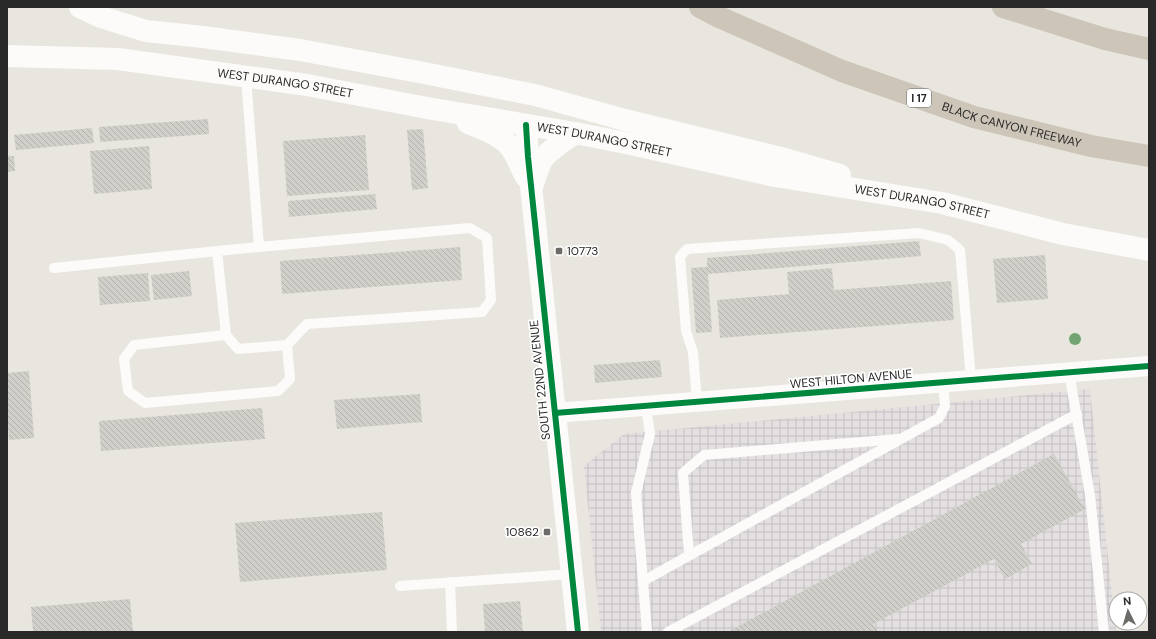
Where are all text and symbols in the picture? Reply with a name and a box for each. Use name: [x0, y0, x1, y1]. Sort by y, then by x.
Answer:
street label: WEST DURANGO STREET: [216, 65, 355, 102]
road number: I 17: [907, 89, 931, 107]
street label: BLACK CANYON FREEWAY: [940, 98, 1083, 151]
street label: WEST DURANGO STREET: [536, 119, 673, 161]
street label: WEST DURANGO STREET: [853, 181, 991, 223]
place label: 10773: [567, 243, 598, 259]
marker: 10773: [554, 246, 564, 256]
street label: SOUTH 22ND AVENUE: [526, 319, 554, 441]
street label: WEST HILTON AVENUE: [789, 366, 913, 392]
place label: 10862: [506, 524, 539, 540]
marker: 10862: [542, 527, 552, 537]
north arrow: [1108, 591, 1148, 631]
text: N: [1123, 594, 1132, 608]

